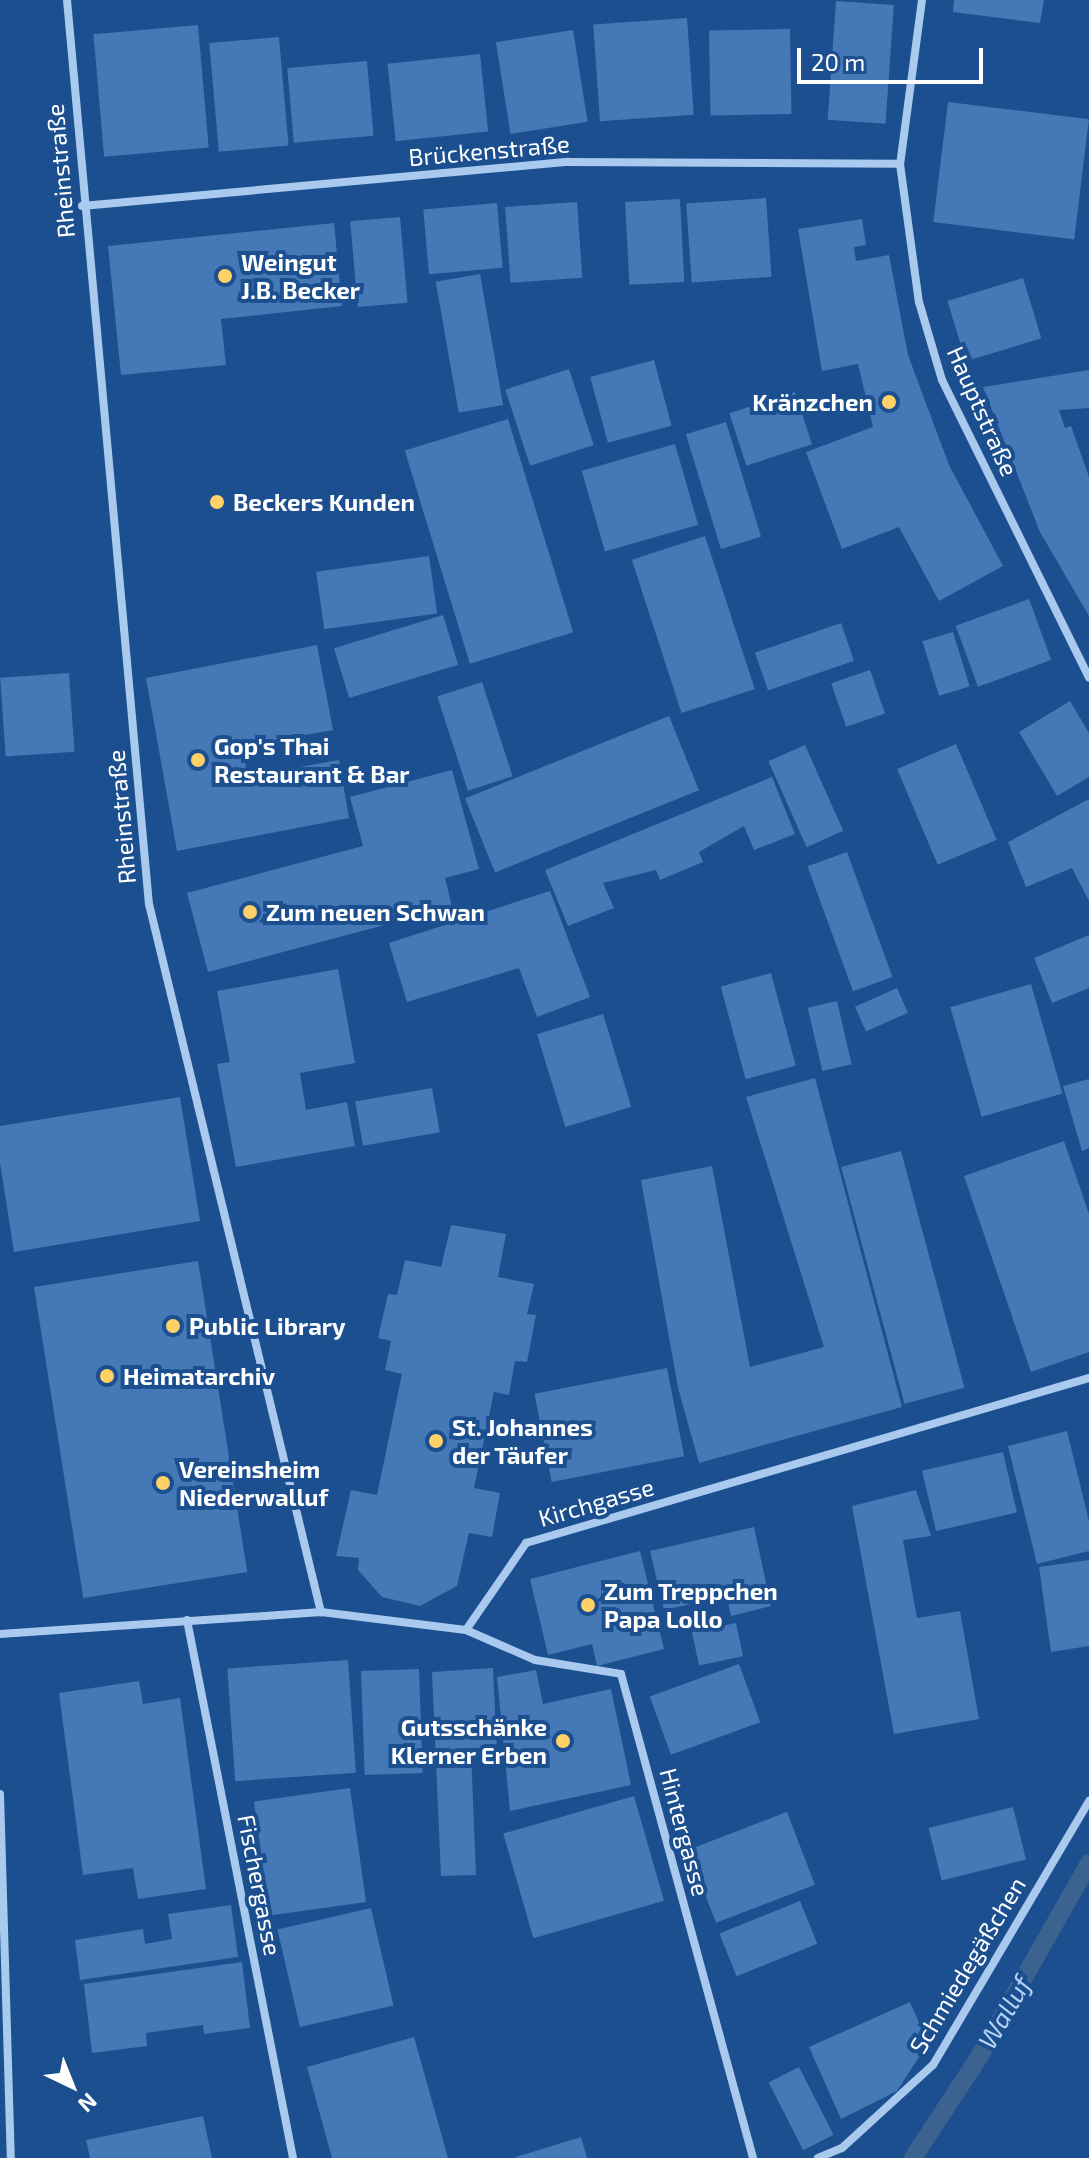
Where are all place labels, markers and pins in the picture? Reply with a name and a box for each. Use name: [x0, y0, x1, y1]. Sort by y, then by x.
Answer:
place label: Weingut J.B. Becker: [241, 248, 360, 304]
marker: Weingut J.B. Becker: [216, 267, 234, 285]
place label: Kränzchen: [752, 388, 873, 416]
marker: Kränzchen: [880, 393, 898, 411]
place label: Beckers Kunden: [233, 488, 415, 516]
marker: Beckers Kunden: [208, 493, 226, 511]
place label: Gop's Thai Restaurant & Bar: [214, 732, 410, 788]
marker: Gop's Thai Restaurant & Bar: [189, 751, 207, 769]
place label: Zum neuen Schwan: [266, 898, 485, 926]
marker: Zum neuen Schwan: [241, 903, 259, 921]
place label: Public Library: [189, 1312, 346, 1340]
marker: Public Library: [164, 1317, 182, 1335]
place label: Heimatarchiv: [123, 1362, 275, 1390]
marker: Heimatarchiv: [98, 1367, 116, 1385]
place label: St. Johannes der Täufer: [452, 1413, 593, 1469]
marker: St. Johannes der Täufer: [427, 1432, 445, 1450]
place label: Vereinsheim Niederwalluf: [179, 1455, 328, 1511]
marker: Vereinsheim Niederwalluf: [154, 1474, 172, 1492]
place label: Zum Treppchen Papa Lollo: [604, 1577, 778, 1633]
marker: Zum Treppchen Papa Lollo: [579, 1596, 597, 1614]
place label: Gutsschänke Klerner Erben: [390, 1713, 547, 1769]
marker: Gutsschänke Klerner Erben: [554, 1732, 572, 1750]

